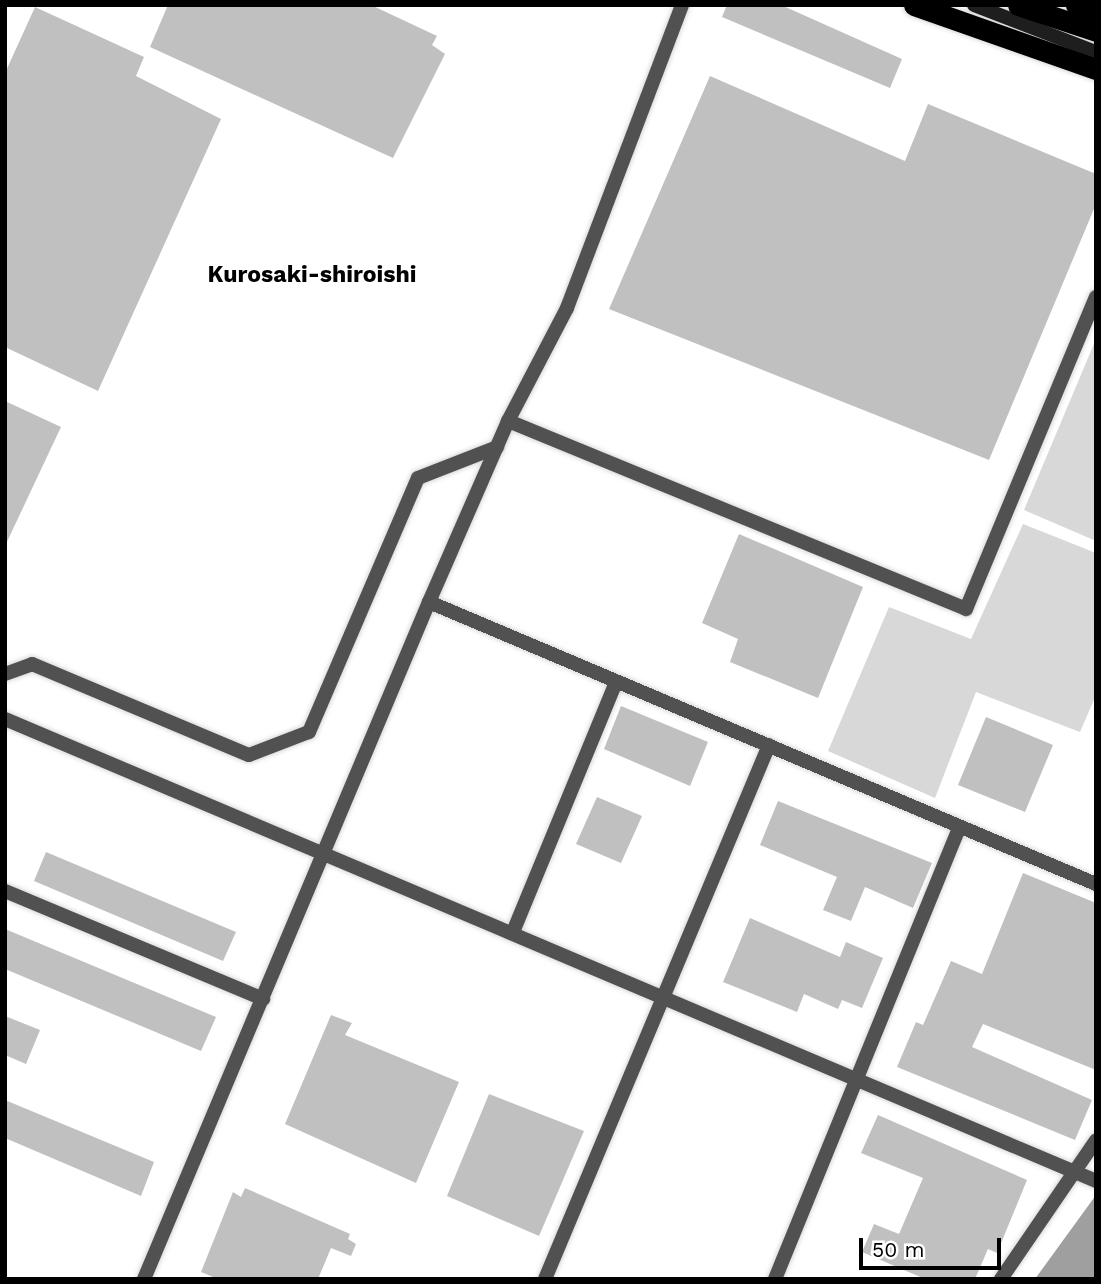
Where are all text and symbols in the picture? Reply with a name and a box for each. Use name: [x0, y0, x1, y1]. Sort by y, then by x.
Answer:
district label: Kurosaki-shiroishi: [208, 261, 416, 289]
scale bar: [863, 1224, 1005, 1268]
text: 50 m: [872, 1237, 924, 1262]

